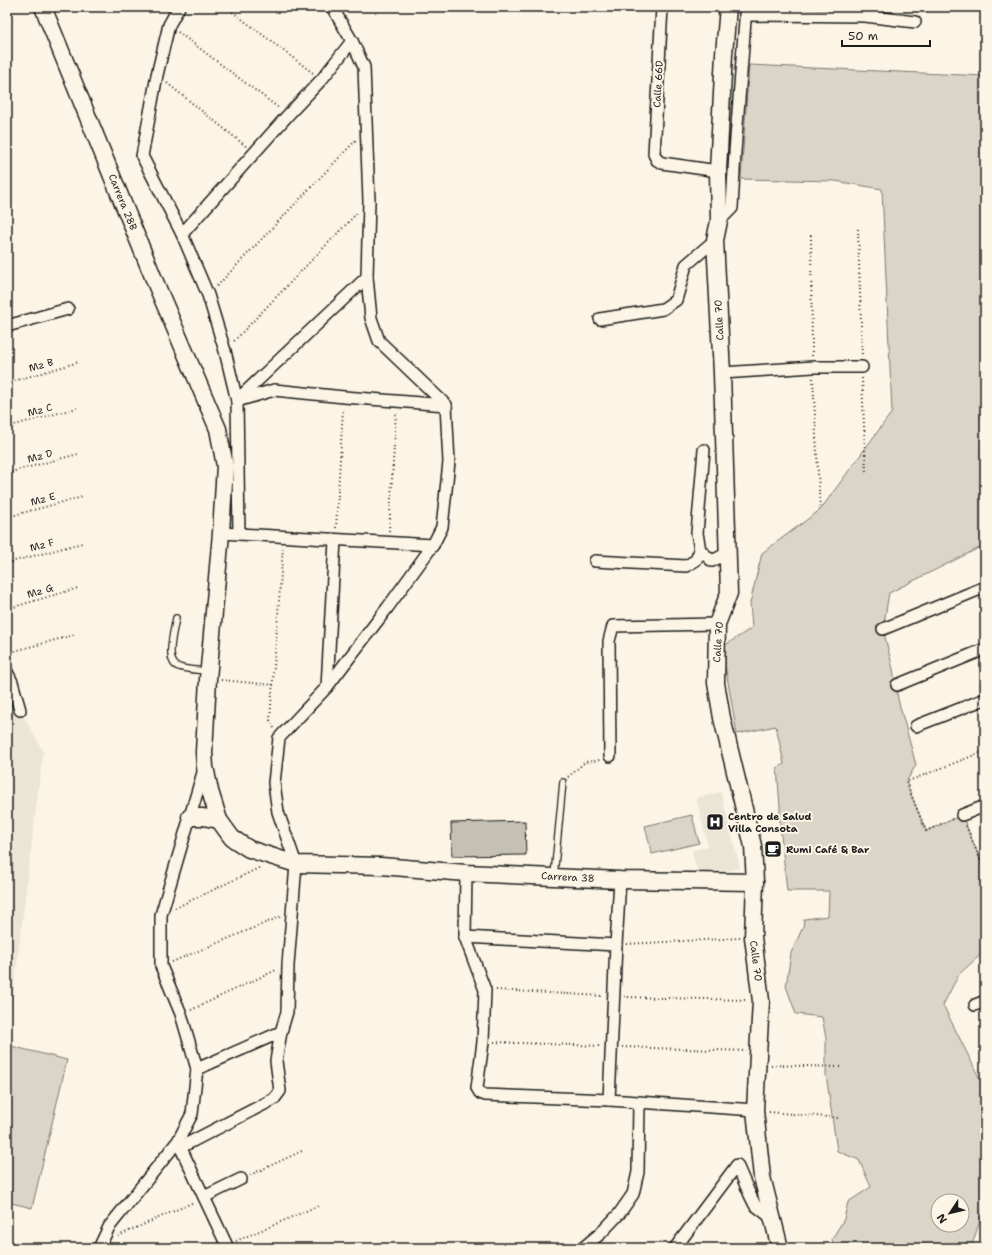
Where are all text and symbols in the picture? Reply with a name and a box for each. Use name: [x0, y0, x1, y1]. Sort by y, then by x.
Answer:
scale bar: [842, 22, 930, 48]
text: 50 m: [848, 28, 878, 44]
street label: Calle 66D: [650, 60, 666, 108]
street label: Carrera 28B: [106, 172, 140, 232]
street label: Calle 70: [711, 299, 727, 341]
street label: Mz B: [27, 355, 55, 375]
street label: Mz C: [26, 400, 54, 420]
street label: Mz D: [26, 446, 54, 466]
street label: Mz E: [29, 489, 57, 509]
street label: Mz F: [28, 535, 56, 554]
street label: Mz G: [25, 581, 55, 601]
street label: Calle 70: [710, 621, 726, 663]
place label: Centro de Salud Villa Consota: [728, 810, 812, 835]
hospital icon: Centro de Salud Villa Consota: [705, 812, 725, 832]
cafe icon: Rumi Café & Bar: [763, 839, 783, 859]
place label: Rumi Café & Bar: [786, 843, 870, 856]
street label: Carrera 38: [541, 869, 595, 885]
street label: Calle 70: [747, 940, 765, 982]
north arrow: [930, 1193, 970, 1233]
text: N: [933, 1210, 951, 1226]

